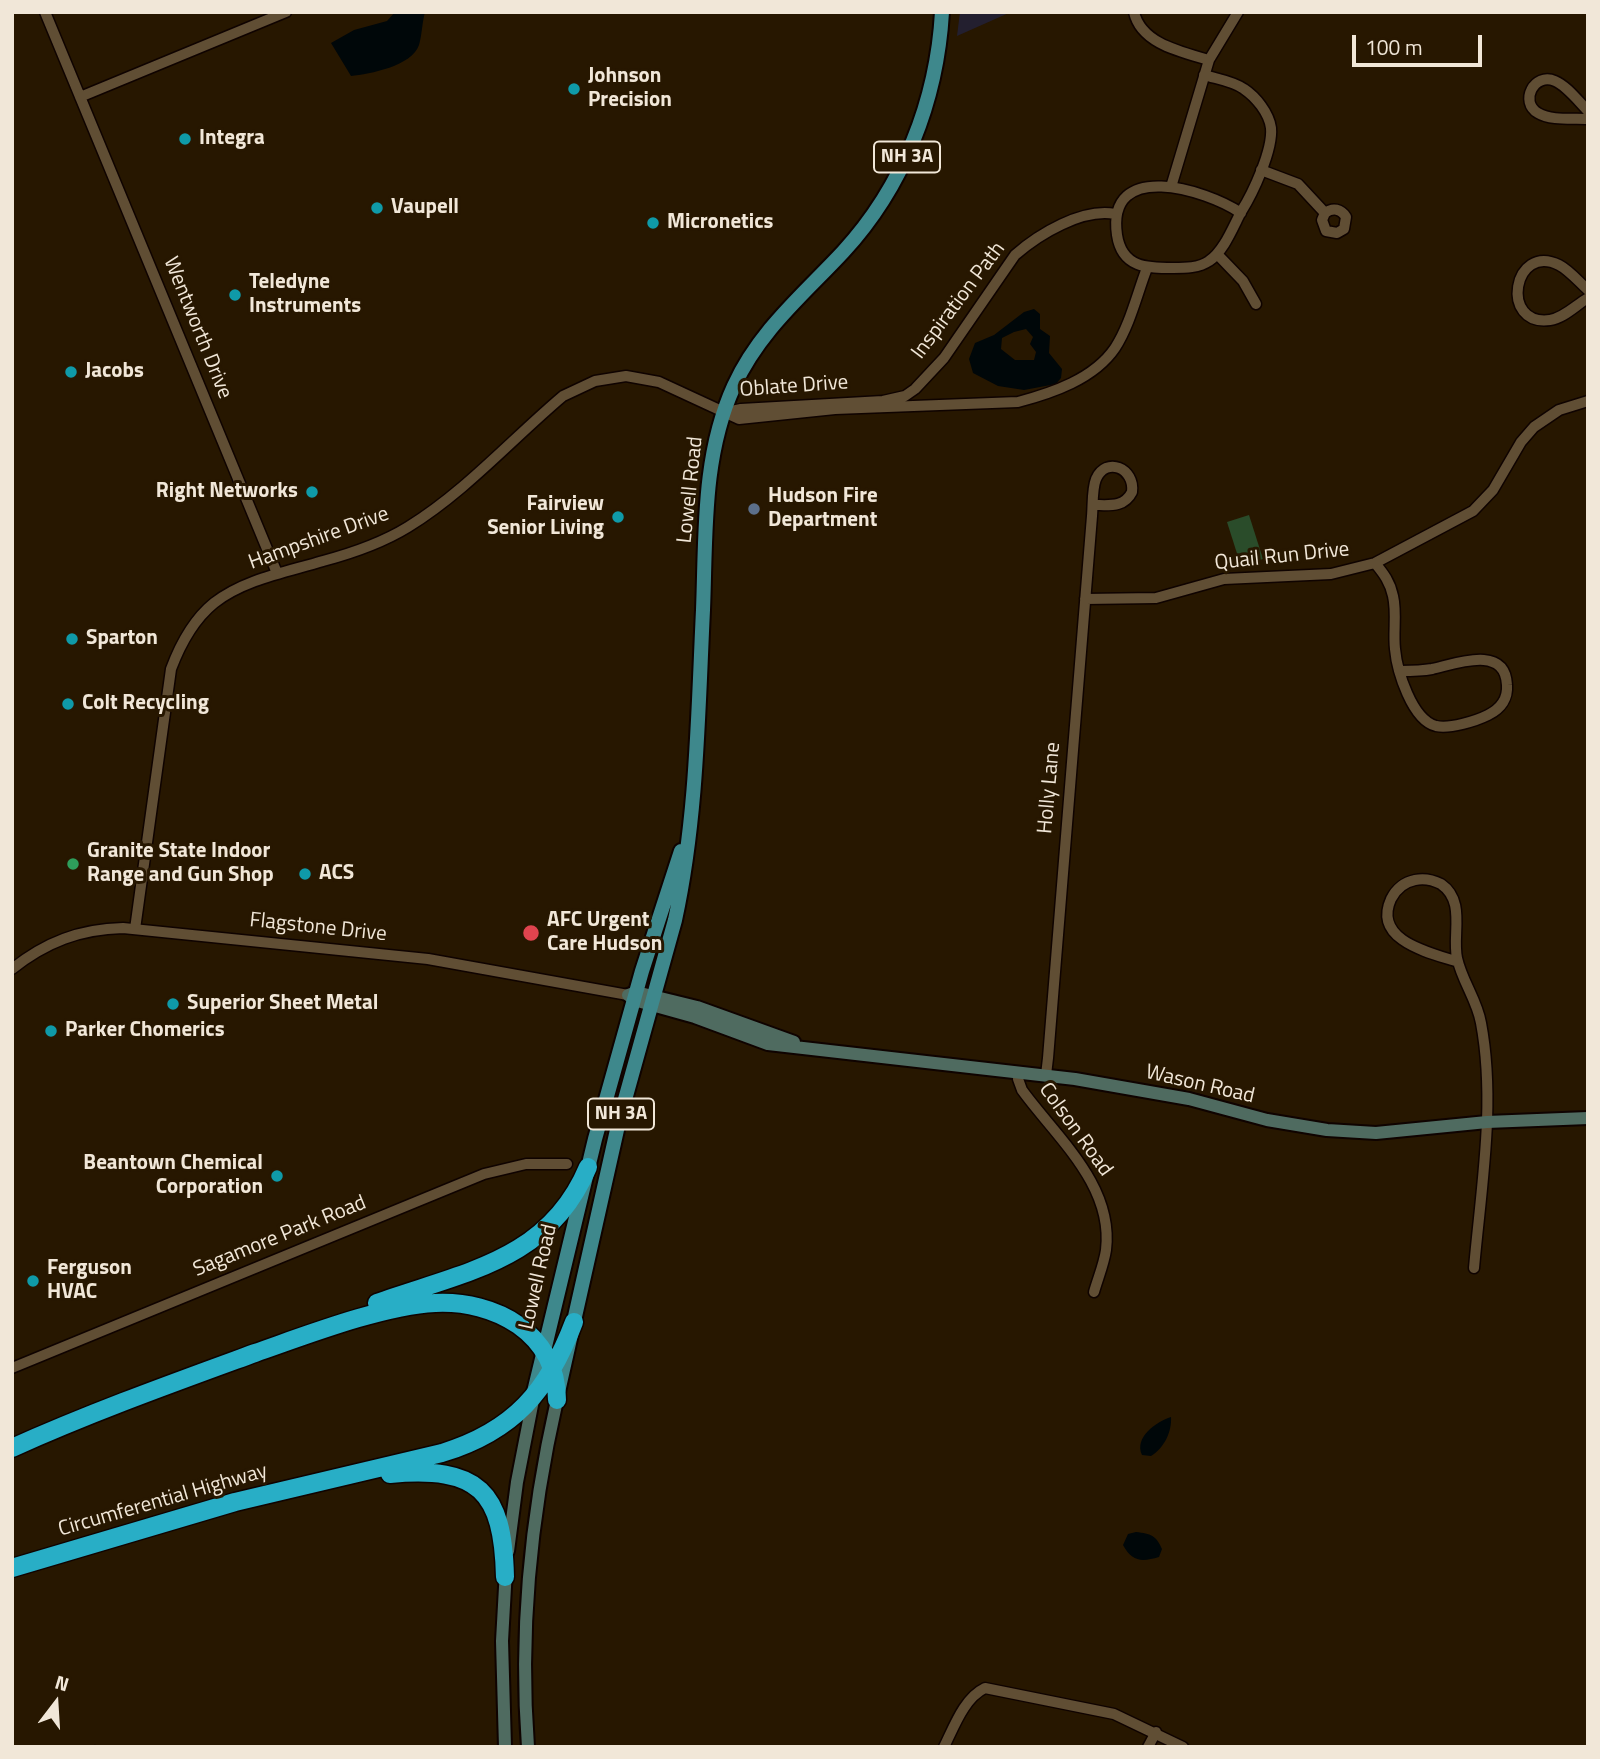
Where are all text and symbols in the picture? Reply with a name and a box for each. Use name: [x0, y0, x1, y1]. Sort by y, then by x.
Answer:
scale bar: [1355, 21, 1484, 65]
text: 100 m: [1365, 31, 1422, 63]
place label: Johnson Precision: [588, 64, 672, 114]
marker: Johnson Precision: [566, 81, 582, 97]
place label: Integra: [199, 126, 265, 152]
marker: Integra: [177, 131, 193, 147]
road number: NH 3A: [874, 141, 940, 172]
place label: Vaupell: [391, 195, 459, 221]
marker: Vaupell: [369, 200, 385, 216]
place label: Micronetics: [667, 210, 773, 236]
marker: Micronetics: [645, 215, 661, 231]
street label: Inspiration Path: [907, 237, 1011, 365]
street label: Wentworth Drive: [157, 253, 237, 403]
place label: Teledyne Instruments: [249, 270, 361, 320]
marker: Teledyne Instruments: [227, 287, 243, 303]
place label: Jacobs: [85, 359, 144, 385]
marker: Jacobs: [63, 364, 79, 380]
street label: Oblate Drive: [739, 371, 849, 403]
street label: Lowell Road: [673, 435, 709, 545]
place label: Right Networks: [156, 479, 298, 505]
marker: Right Networks: [304, 484, 320, 500]
place label: Hudson Fire Department: [768, 484, 878, 534]
place label: Fairview Senior Living: [487, 492, 604, 542]
marker: Hudson Fire Department: [746, 501, 762, 517]
street label: Hampshire Drive: [246, 502, 392, 576]
marker: Fairview Senior Living: [610, 509, 626, 525]
street label: Quail Run Drive: [1213, 537, 1351, 577]
place label: Sparton: [86, 626, 158, 652]
marker: Sparton: [64, 631, 80, 647]
place label: Colt Recycling: [82, 691, 209, 717]
marker: Colt Recycling: [60, 696, 76, 712]
street label: Holly Lane: [1033, 741, 1067, 835]
place label: Granite State Indoor Range and Gun Shop: [87, 839, 274, 889]
marker: Granite State Indoor Range and Gun Shop: [65, 856, 81, 872]
place label: ACS: [319, 861, 354, 887]
marker: ACS: [297, 866, 313, 882]
street label: Flagstone Drive: [248, 908, 388, 948]
place label: AFC Urgent Care Hudson: [547, 908, 662, 958]
marker: AFC Urgent Care Hudson: [521, 923, 541, 943]
place label: Superior Sheet Metal: [187, 991, 378, 1017]
marker: Superior Sheet Metal: [165, 996, 181, 1012]
place label: Parker Chomerics: [65, 1018, 225, 1044]
marker: Parker Chomerics: [43, 1023, 59, 1039]
street label: Wason Road: [1143, 1060, 1257, 1110]
street label: Colson Road: [1033, 1078, 1117, 1182]
road number: NH 3A: [588, 1098, 654, 1130]
place label: Beantown Chemical Corporation: [83, 1151, 263, 1201]
marker: Beantown Chemical Corporation: [269, 1168, 285, 1184]
street label: Sagamore Park Road: [190, 1191, 370, 1283]
street label: Lowell Road: [515, 1222, 563, 1332]
place label: Ferguson HVAC: [47, 1256, 132, 1306]
marker: Ferguson HVAC: [25, 1273, 41, 1289]
street label: Circumferential Highway: [56, 1459, 270, 1543]
text: N: [52, 1667, 73, 1698]
north arrow: [21, 1668, 91, 1738]

